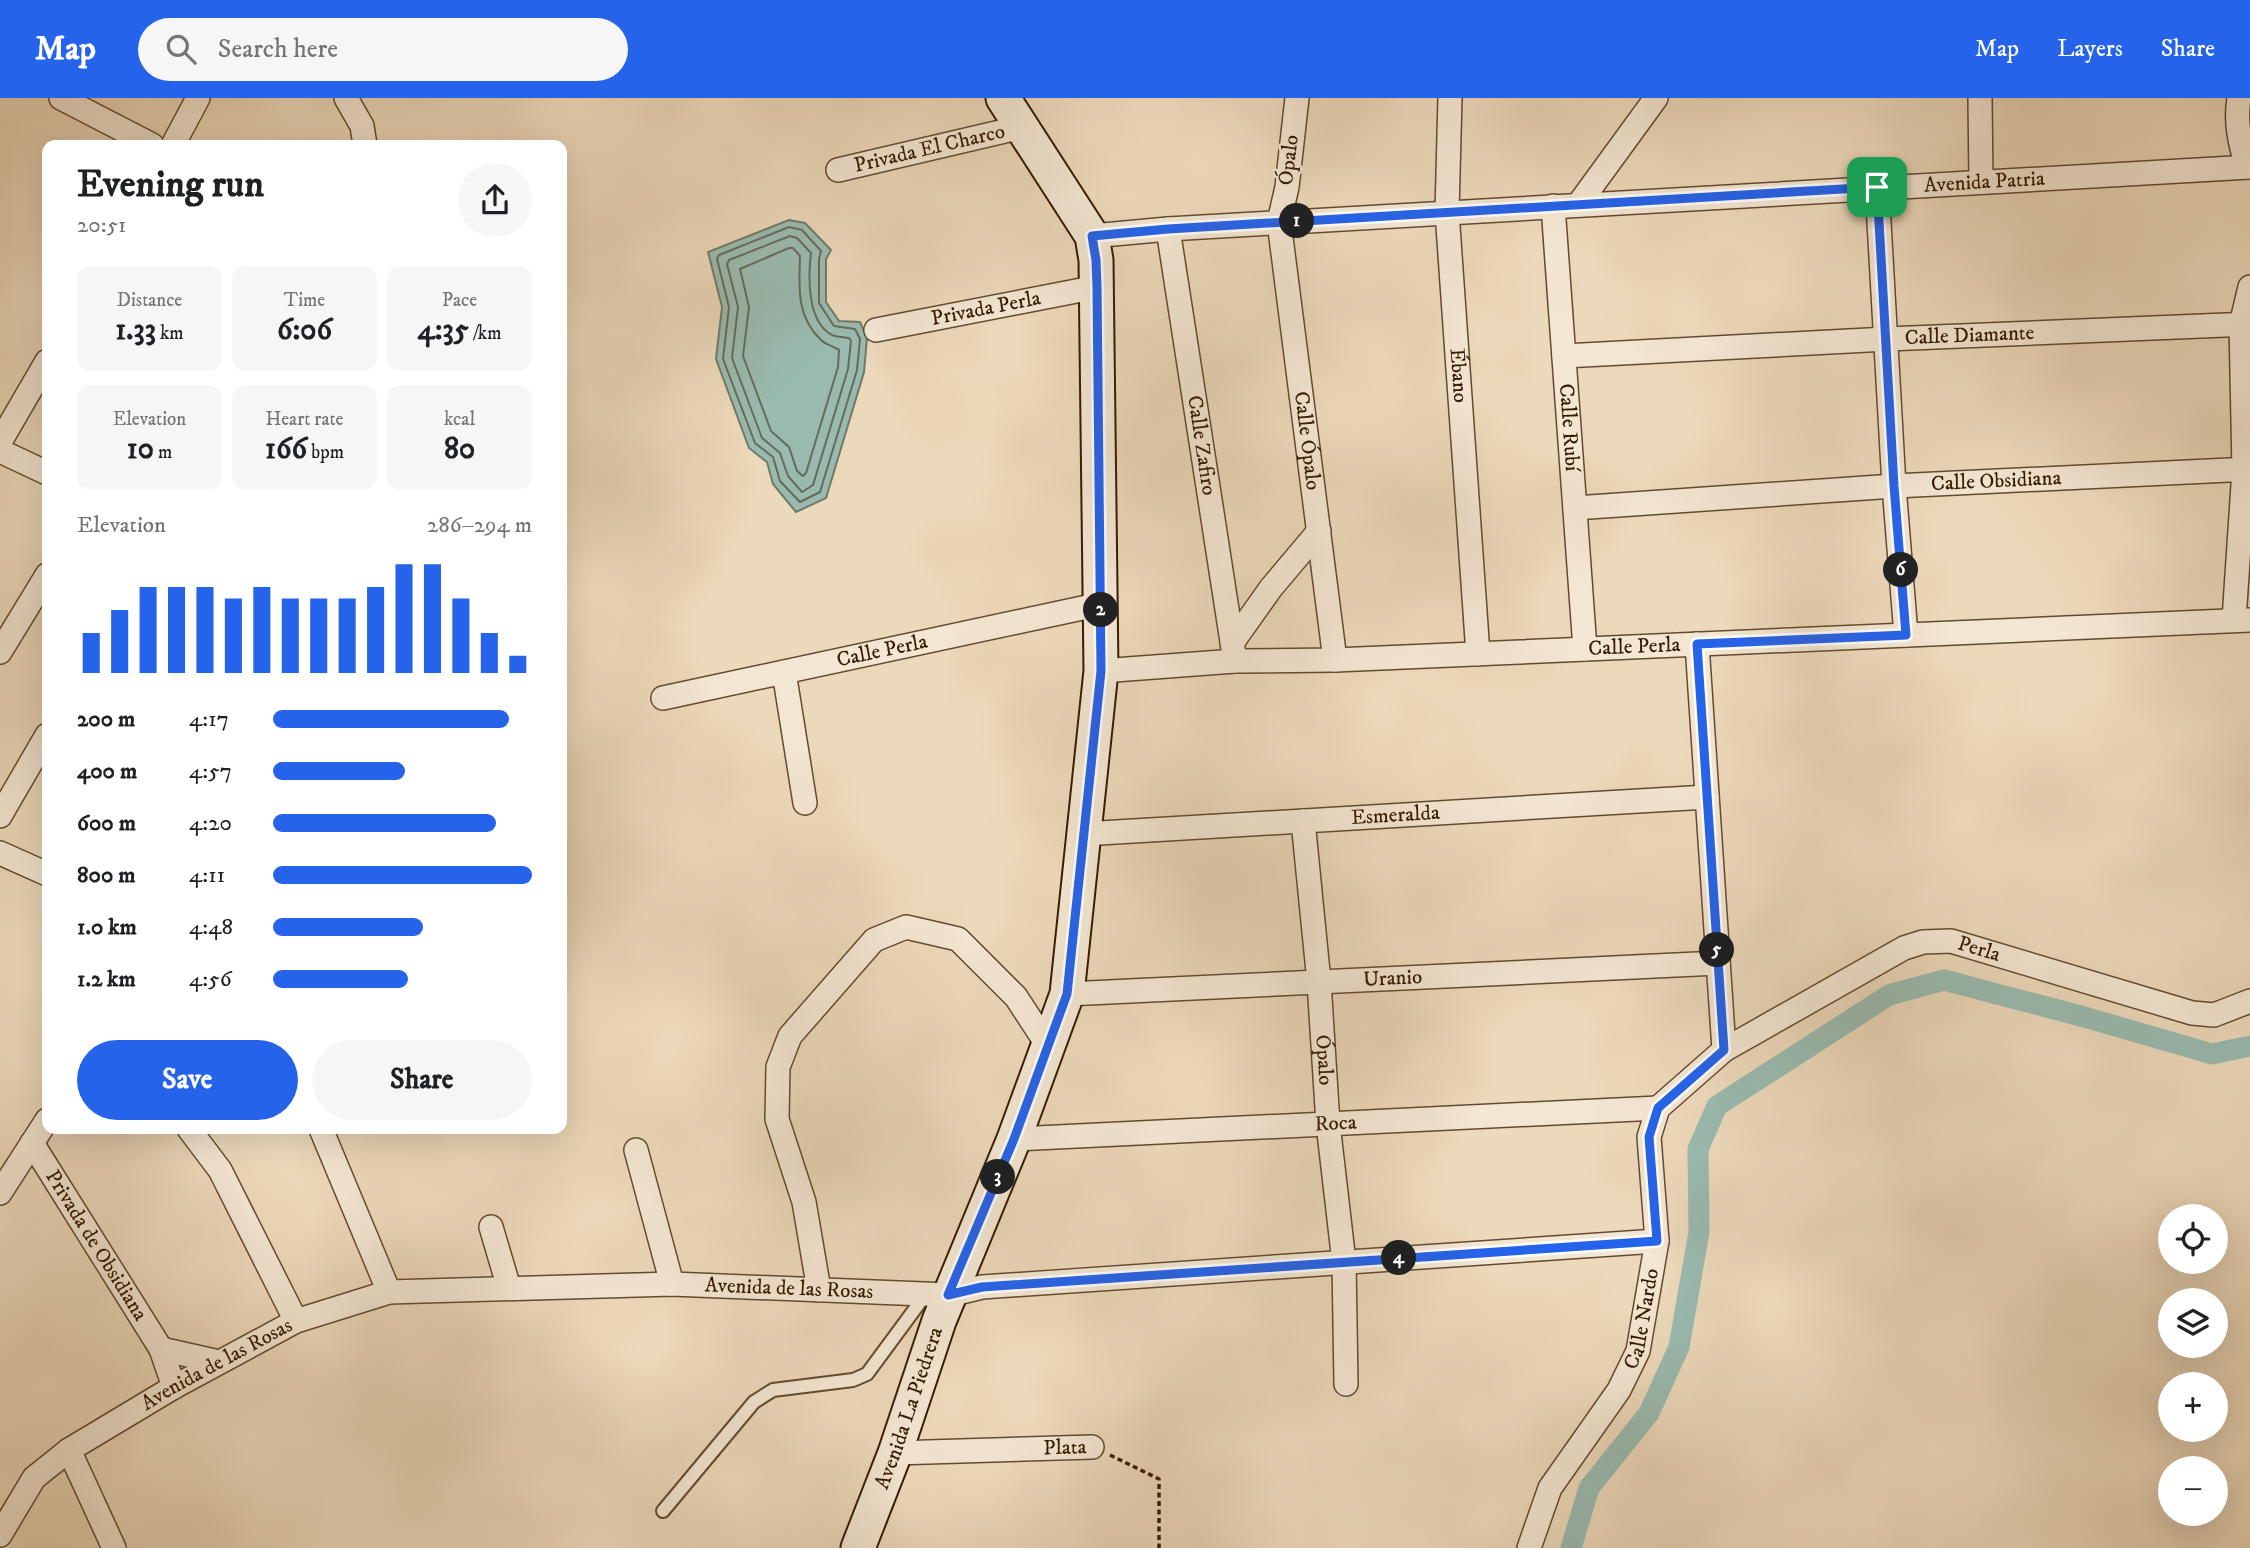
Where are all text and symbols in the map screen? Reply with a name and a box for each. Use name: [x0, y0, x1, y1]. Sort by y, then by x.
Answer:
search box: [138, 18, 628, 81]
text: Map: [35, 29, 96, 70]
icon: search: [162, 30, 200, 68]
text: Search here: [218, 33, 338, 66]
text: Map: [1975, 34, 2019, 64]
text: Layers: [2057, 34, 2123, 64]
text: Share: [2161, 34, 2215, 64]
street label: Privada El Charco: [852, 118, 1008, 179]
street label: Ópalo: [1271, 133, 1305, 187]
pin: [1847, 157, 1907, 217]
text: Evening run: [77, 161, 264, 209]
button: share: [458, 163, 532, 237]
street label: Avenida Patria: [1923, 166, 2046, 199]
icon: arrive: [1858, 168, 1896, 206]
pin: 1: [1280, 204, 1314, 238]
text: 1: [1293, 209, 1300, 232]
text: 20:51: [77, 211, 127, 240]
street label: Privada Perla: [929, 285, 1043, 332]
text: Distance: [117, 289, 182, 312]
text: Time: [284, 289, 325, 312]
text: Pace: [442, 289, 477, 312]
text: 1.33: [115, 312, 156, 349]
text: 6:06: [277, 312, 332, 349]
text: 4:35: [417, 312, 469, 349]
street label: Calle Diamante: [1904, 320, 2035, 351]
text: km: [156, 322, 184, 345]
text: /km: [469, 322, 502, 345]
street label: Ébano: [1444, 347, 1473, 404]
street label: Calle Rubí: [1553, 383, 1585, 474]
street label: Calle Ópalo: [1288, 390, 1326, 492]
street label: Calle Zafiro: [1181, 394, 1222, 497]
text: Elevation: [113, 408, 186, 431]
text: Heart rate: [266, 408, 343, 431]
text: kcal: [444, 408, 475, 431]
text: 10: [127, 431, 154, 468]
text: 166: [265, 431, 307, 468]
text: 80: [444, 431, 475, 468]
text: m: [154, 441, 172, 464]
text: bpm: [307, 441, 344, 464]
street label: Calle Obsidiana: [1930, 465, 2062, 497]
text: Elevation: [77, 511, 166, 540]
text: 286–294 m: [427, 511, 532, 540]
pin: 6: [1884, 552, 1918, 588]
text: 6: [1896, 558, 1905, 581]
pin: 2: [1084, 592, 1118, 628]
text: 2: [1096, 598, 1105, 621]
street label: Calle Perla: [834, 629, 930, 673]
street label: Calle Perla: [1588, 632, 1681, 662]
text: 200 m: [77, 705, 135, 734]
text: 4:17: [189, 705, 229, 734]
text: 400 m: [77, 757, 137, 786]
text: 4:57: [189, 757, 232, 786]
street label: Esmeralda: [1350, 800, 1441, 831]
text: 600 m: [77, 809, 136, 838]
text: 4:20: [189, 809, 232, 838]
text: 800 m: [77, 861, 135, 890]
text: 4:11: [189, 861, 225, 890]
text: 1.0 km: [77, 913, 137, 942]
text: 4:48: [189, 913, 233, 942]
street label: Perla: [1954, 931, 2004, 968]
pin: 5: [1700, 932, 1734, 968]
text: 5: [1712, 938, 1721, 961]
street label: Uranio: [1363, 964, 1423, 993]
text: 1.2 km: [77, 965, 136, 994]
text: 4:56: [189, 965, 232, 994]
street label: Ópalo: [1309, 1034, 1339, 1086]
button: Save: [77, 1040, 298, 1120]
button: Share: [312, 1040, 532, 1120]
street label: Roca: [1314, 1110, 1357, 1138]
pin: 3: [981, 1160, 1016, 1194]
street label: Privada de Obsidiana: [39, 1165, 153, 1326]
text: 3: [994, 1165, 1001, 1188]
map controls: [2158, 1204, 2228, 1526]
button: locate: [2158, 1204, 2228, 1274]
pin: 4: [1382, 1240, 1416, 1276]
text: 4: [1393, 1246, 1404, 1269]
street label: Calle Nardo: [1618, 1266, 1665, 1374]
street label: Avenida de las Rosas: [704, 1272, 874, 1305]
button: layers: [2158, 1288, 2228, 1358]
street label: Avenida de las Rosas: [136, 1312, 297, 1417]
street label: Avenida La Piedrera: [869, 1324, 949, 1493]
button: +: [2158, 1372, 2228, 1442]
street label: Plata: [1043, 1434, 1087, 1461]
button: −: [2158, 1456, 2228, 1526]

